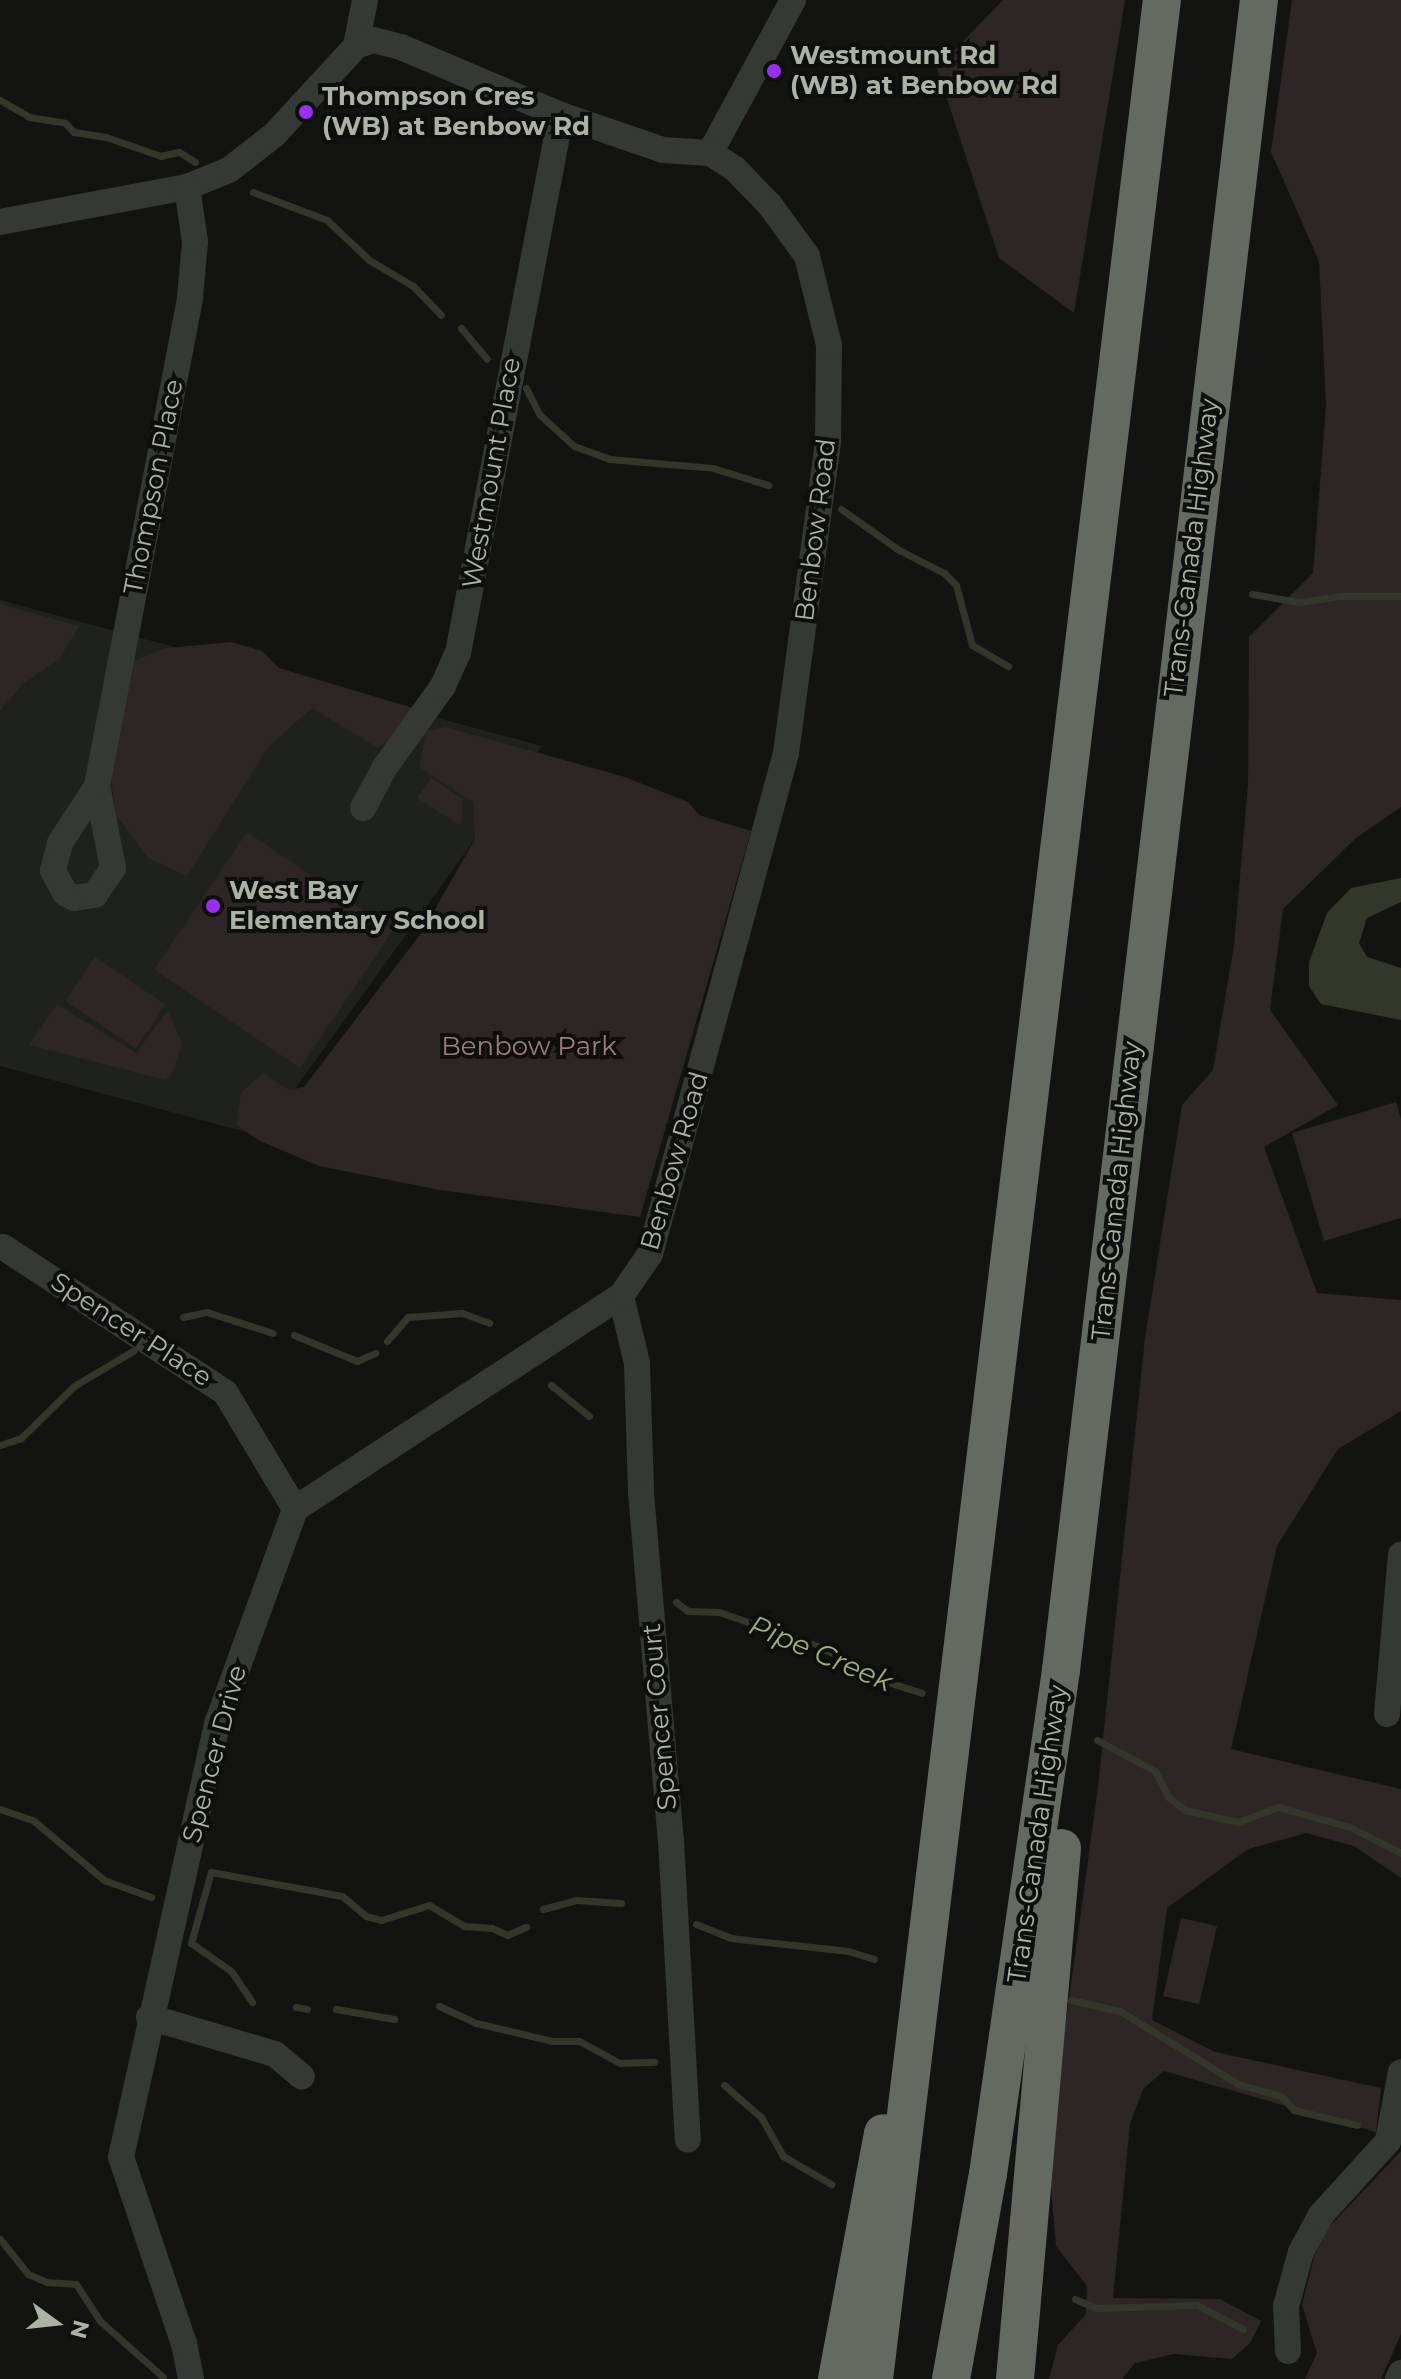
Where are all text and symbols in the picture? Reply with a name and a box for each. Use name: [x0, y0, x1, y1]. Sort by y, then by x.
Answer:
place label: Westmount Rd (WB) at Benbow Rd: [790, 40, 1058, 102]
marker: Westmount Rd (WB) at Benbow Rd: [765, 62, 783, 80]
place label: Thompson Cres (WB) at Benbow Rd: [322, 81, 590, 142]
marker: Thompson Cres (WB) at Benbow Rd: [297, 103, 315, 121]
street label: Westmount Place: [456, 355, 528, 591]
street label: Thompson Place: [118, 377, 190, 597]
street label: Trans-Canada Highway: [1158, 397, 1226, 699]
street label: Benbow Road: [789, 437, 843, 623]
place label: West Bay Elementary School: [229, 875, 485, 936]
marker: West Bay Elementary School: [204, 897, 222, 915]
park label: Benbow Park: [441, 1031, 617, 1063]
street label: Trans-Canada Highway: [1086, 1040, 1148, 1342]
street label: Benbow Road: [635, 1068, 715, 1254]
street label: Spencer Place: [45, 1266, 217, 1394]
water label: Pipe Creek: [744, 1608, 898, 1698]
street label: Spencer Court: [636, 1622, 684, 1812]
street label: Spencer Drive: [176, 1662, 254, 1846]
street label: Trans-Canada Highway: [1002, 1683, 1074, 1985]
north arrow: [16, 2283, 96, 2363]
text: N: [64, 2317, 95, 2341]

